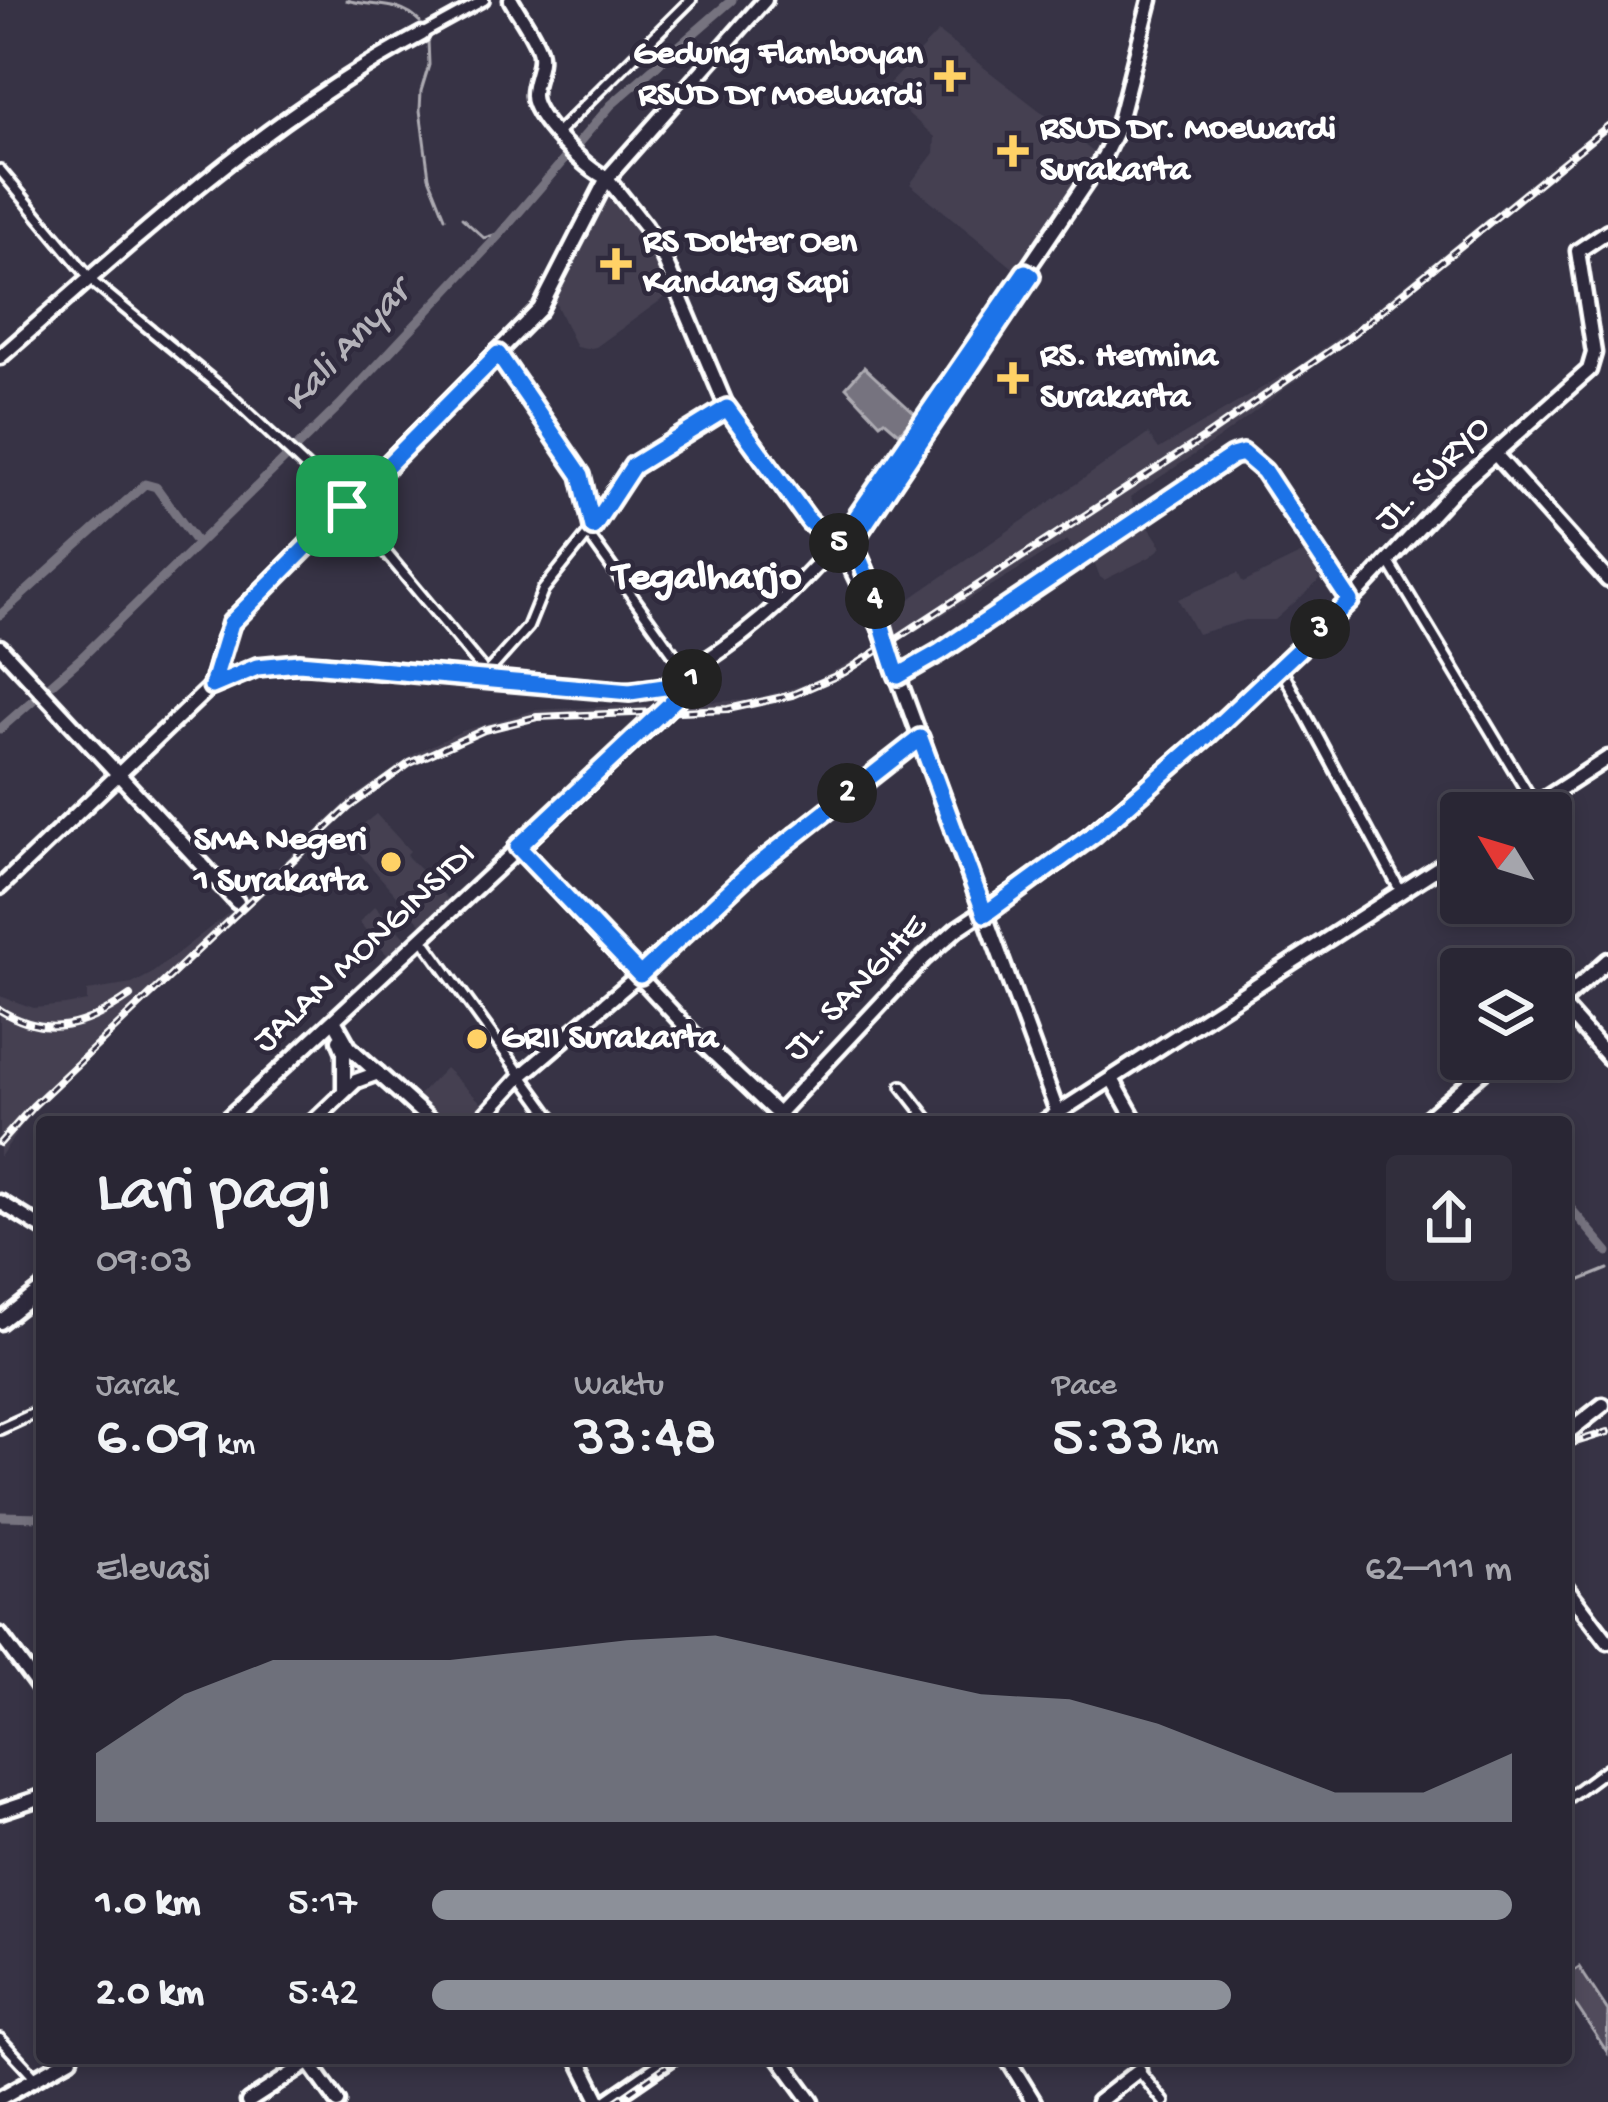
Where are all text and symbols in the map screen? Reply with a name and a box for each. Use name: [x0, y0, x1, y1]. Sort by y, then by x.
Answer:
place label: Gedung Flamboyan RSUD Dr Moewardi: [633, 34, 924, 118]
marker: Gedung Flamboyan RSUD Dr Moewardi: [934, 60, 966, 92]
place label: RSUD Dr. Moewardi Surakarta: [1040, 109, 1336, 193]
marker: RSUD Dr. Moewardi Surakarta: [997, 135, 1029, 167]
place label: RS Dokter Oen Kandang Sapi: [642, 222, 858, 306]
marker: RS Dokter Oen Kandang Sapi: [600, 248, 632, 280]
water label: Kali Anyar: [275, 267, 426, 424]
place label: RS. Hermina Surakarta: [1040, 336, 1220, 420]
marker: RS. Hermina Surakarta: [997, 362, 1029, 394]
street label: JL. SURYO: [1367, 408, 1501, 542]
pin: [296, 455, 398, 557]
icon: arrive: [314, 473, 380, 539]
pin: 5: [809, 513, 869, 573]
text: 5: [830, 524, 848, 562]
district label: Tegalharjo: [609, 555, 802, 604]
pin: 4: [845, 569, 905, 629]
text: 4: [867, 580, 883, 618]
pin: 3: [1290, 599, 1350, 659]
text: 3: [1311, 610, 1329, 648]
pin: 1: [662, 649, 722, 709]
text: 1: [685, 660, 699, 698]
pin: 2: [817, 763, 877, 823]
text: 2: [839, 774, 855, 812]
north arrow: [1440, 792, 1572, 924]
map controls: [1440, 792, 1572, 1080]
place label: SMA Negeri 1 Surakarta: [192, 820, 369, 904]
street label: JALAN MONGINSIDI: [246, 835, 486, 1063]
marker: SMA Negeri 1 Surakarta: [378, 849, 404, 875]
street label: JL. SANGIHE: [776, 905, 939, 1072]
button: layers: [1440, 948, 1572, 1080]
place label: GRII Surakarta: [501, 1018, 720, 1061]
marker: GRII Surakarta: [464, 1026, 490, 1052]
button: share: [1386, 1155, 1512, 1281]
text: Lari pagi: [96, 1156, 331, 1234]
text: 09:03: [96, 1240, 192, 1286]
text: Jarak: [96, 1368, 177, 1406]
text: Waktu: [574, 1368, 664, 1406]
text: Pace: [1052, 1368, 1117, 1406]
text: 6.09: [96, 1406, 209, 1476]
text: 33:48: [574, 1406, 716, 1476]
text: 5:33: [1052, 1406, 1165, 1476]
text: km: [209, 1427, 255, 1465]
text: /km: [1165, 1427, 1219, 1465]
text: Elevasi: [96, 1548, 211, 1594]
text: 62–111 m: [1365, 1548, 1512, 1594]
text: 1.0 km: [96, 1882, 200, 1928]
text: 5:17: [288, 1882, 357, 1928]
text: 2.0 km: [96, 1972, 204, 2018]
text: 5:42: [288, 1972, 358, 2018]

